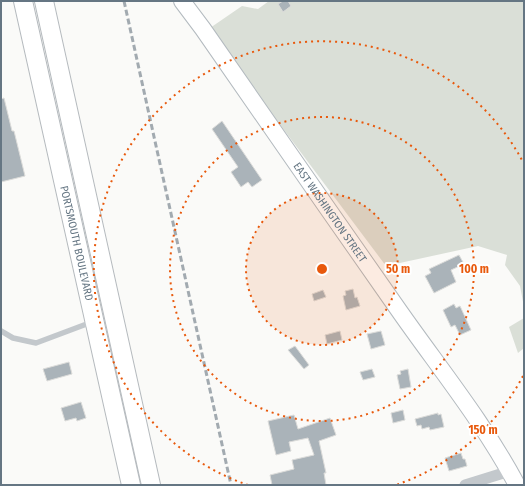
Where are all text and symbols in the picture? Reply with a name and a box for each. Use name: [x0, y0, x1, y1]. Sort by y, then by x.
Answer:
street label: EAST WASHINGTON STREET: [291, 160, 370, 266]
street label: PORTSMOUTH BOULEVARD: [57, 184, 96, 302]
centre of rings: [315, 262, 329, 276]
text: 50 m: [386, 262, 410, 276]
text: 100 m: [459, 262, 489, 276]
text: 150 m: [468, 423, 498, 437]

